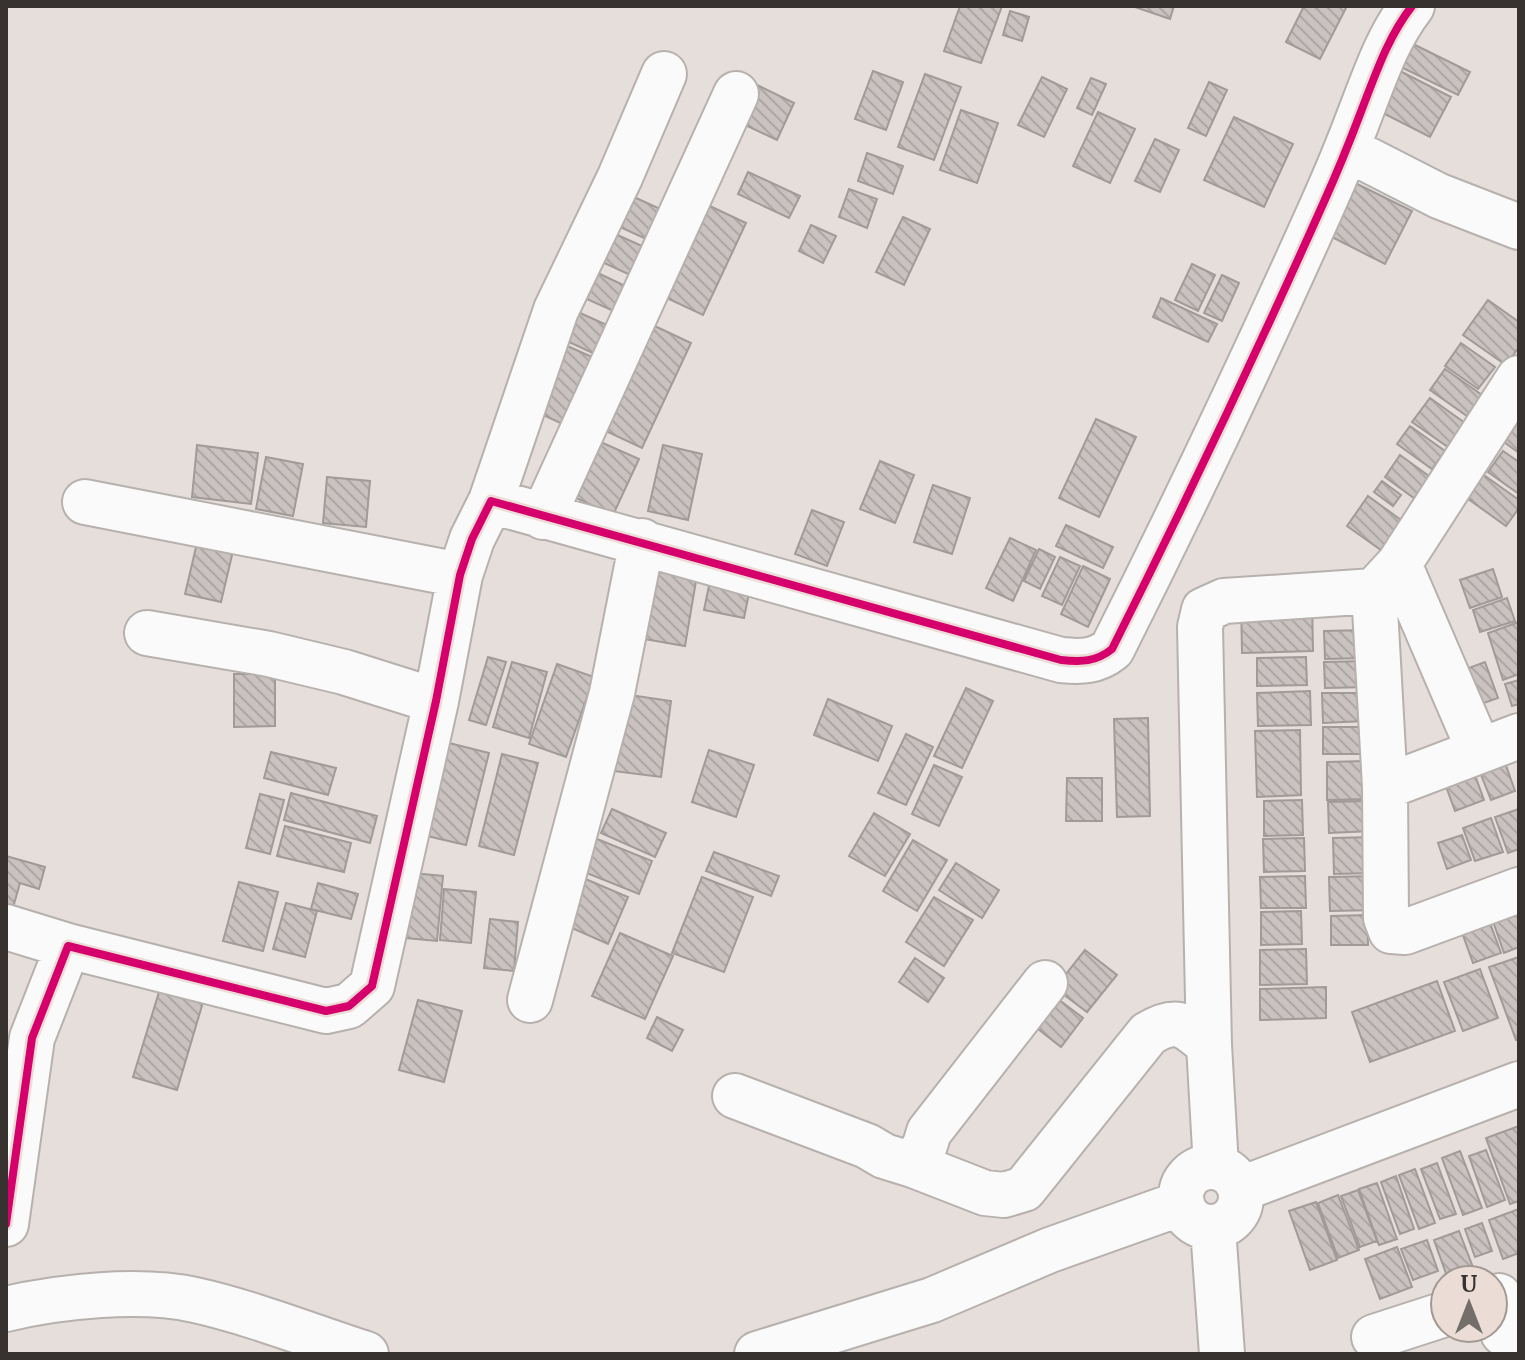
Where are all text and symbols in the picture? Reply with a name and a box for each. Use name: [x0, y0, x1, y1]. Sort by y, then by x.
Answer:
north arrow: [1429, 1264, 1509, 1344]
text: U: [1461, 1270, 1478, 1298]

